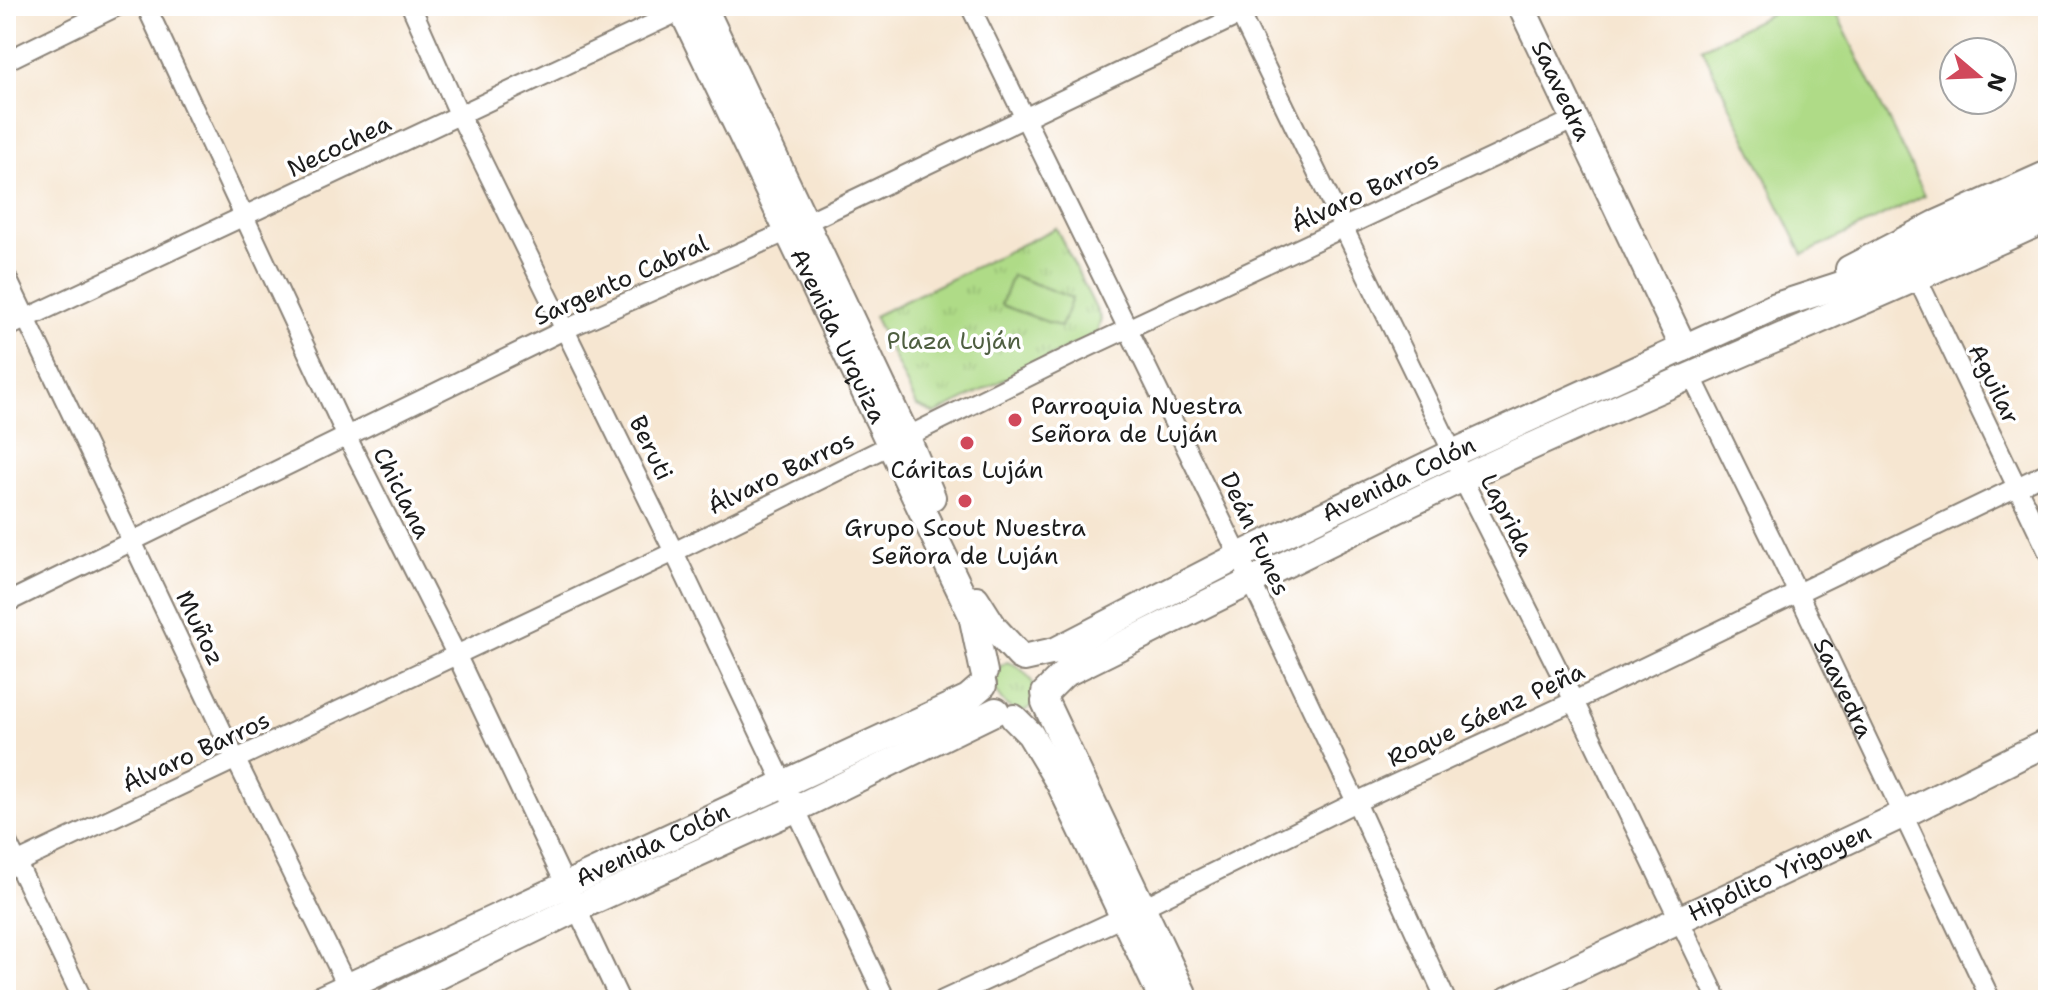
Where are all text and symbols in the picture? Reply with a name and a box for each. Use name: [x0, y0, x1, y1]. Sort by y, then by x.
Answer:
street label: Saavedra: [1524, 35, 1599, 146]
north arrow: [1938, 36, 2018, 116]
text: N: [1980, 69, 2013, 95]
street label: Necochea: [282, 107, 396, 185]
street label: Álvaro Barros: [1286, 144, 1444, 240]
street label: Sargento Cabral: [529, 227, 714, 333]
street label: Avenida Urquiza: [783, 243, 894, 429]
park label: Plaza Luján: [887, 325, 1021, 357]
street label: Aguilar: [1961, 339, 2027, 429]
place label: Parroquia Nuestra Señora de Luján: [1031, 390, 1242, 450]
street label: Beruti: [622, 410, 680, 486]
marker: Parroquia Nuestra Señora de Luján: [1006, 411, 1024, 429]
street label: Álvaro Barros: [702, 424, 860, 522]
street label: Avenida Colón: [1317, 429, 1481, 530]
marker: Cáritas Luján: [958, 434, 976, 452]
street label: Chiclana: [365, 442, 439, 544]
place label: Cáritas Luján: [891, 454, 1043, 486]
street label: Deán Funes: [1212, 467, 1298, 601]
street label: Laprida: [1473, 468, 1541, 562]
marker: Grupo Scout Nuestra Señora de Luján: [956, 492, 974, 510]
place label: Grupo Scout Nuestra Señora de Luján: [844, 512, 1086, 572]
street label: Muñoz: [168, 585, 232, 671]
street label: Saavedra: [1806, 633, 1881, 744]
street label: Roque Sáenz Peña: [1382, 655, 1590, 775]
street label: Álvaro Barros: [117, 704, 275, 800]
street label: Avenida Colón: [570, 795, 735, 894]
street label: Hipólito Yrigoyen: [1683, 816, 1876, 929]

